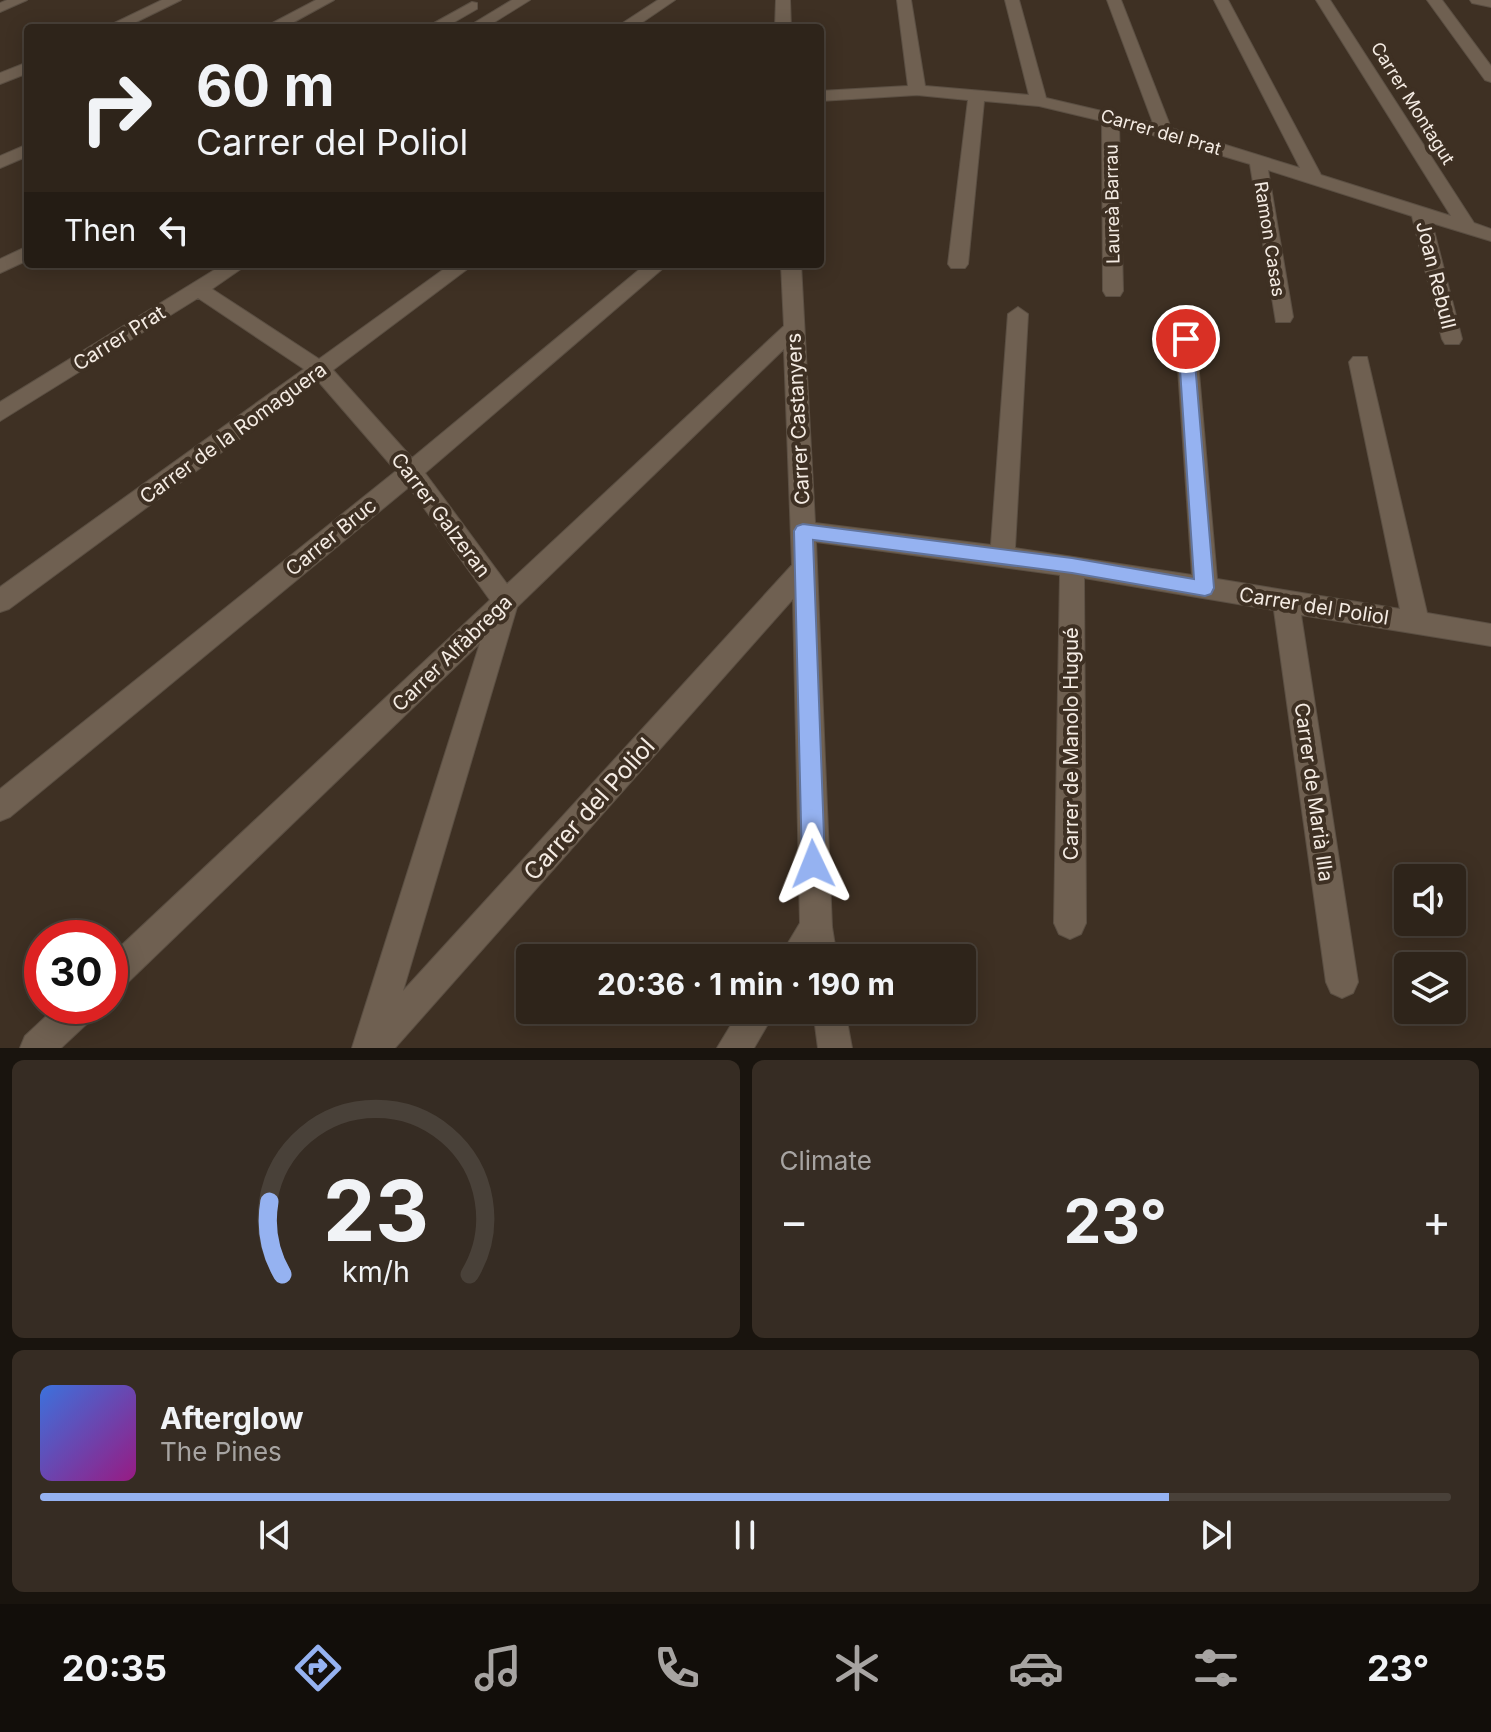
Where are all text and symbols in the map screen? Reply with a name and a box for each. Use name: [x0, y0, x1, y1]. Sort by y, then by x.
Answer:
street label: Carrer Montagut: [1367, 38, 1459, 168]
text: 60 m: [196, 52, 335, 120]
icon: right: [64, 56, 168, 160]
street label: Carrer del Prat: [1098, 105, 1224, 159]
text: Carrer del Poliol: [196, 120, 468, 164]
street label: Laureà Barrau: [1100, 144, 1124, 264]
street label: Ramon Casas: [1251, 180, 1289, 298]
icon: left: [152, 208, 196, 252]
text: Then: [64, 212, 136, 248]
street label: Joan Rebull: [1411, 219, 1461, 331]
street label: Carrer Prat: [69, 300, 170, 376]
pin: [1152, 305, 1220, 373]
icon: arrive: [1164, 317, 1208, 361]
street label: Carrer Castanyers: [782, 332, 814, 506]
street label: Carrer de la Romaguera: [135, 357, 331, 509]
street label: Carrer Galzeran: [386, 448, 496, 582]
street label: Carrer Bruc: [281, 493, 381, 581]
street label: Carrer del Poliol: [1237, 582, 1391, 630]
street label: Carrer Alfàbrega: [387, 590, 517, 716]
street label: Carrer de Manolo Hugué: [1059, 627, 1083, 861]
street label: Carrer de Marià Illa: [1290, 701, 1338, 883]
street label: Carrer del Poliol: [518, 732, 660, 886]
position arrow: [771, 822, 855, 906]
map controls: [1394, 864, 1466, 1024]
button: sound: [1394, 864, 1466, 936]
speed limit sign: 30: [24, 920, 128, 1024]
button: layers: [1394, 952, 1466, 1024]
text: 20:36 · 1 min · 190 m: [597, 966, 895, 1002]
text: Climate: [780, 1145, 872, 1176]
text: 23: [323, 1160, 429, 1261]
text: 23°: [1063, 1185, 1167, 1257]
text: −: [780, 1194, 809, 1248]
text: +: [1422, 1194, 1451, 1248]
text: km/h: [342, 1254, 410, 1289]
text: Afterglow: [160, 1400, 304, 1436]
text: The Pines: [160, 1436, 282, 1467]
icon: previous: [253, 1513, 297, 1557]
icon: pause: [723, 1513, 767, 1557]
icon: next: [1194, 1513, 1238, 1557]
icon: directions: [290, 1640, 346, 1696]
icon: music: [470, 1640, 526, 1696]
icon: phone: [649, 1640, 705, 1696]
icon: climate: [829, 1640, 885, 1696]
icon: car: [1008, 1640, 1064, 1696]
icon: filters: [1188, 1640, 1244, 1696]
text: 20:35: [62, 1646, 167, 1690]
text: 23°: [1367, 1646, 1429, 1690]

